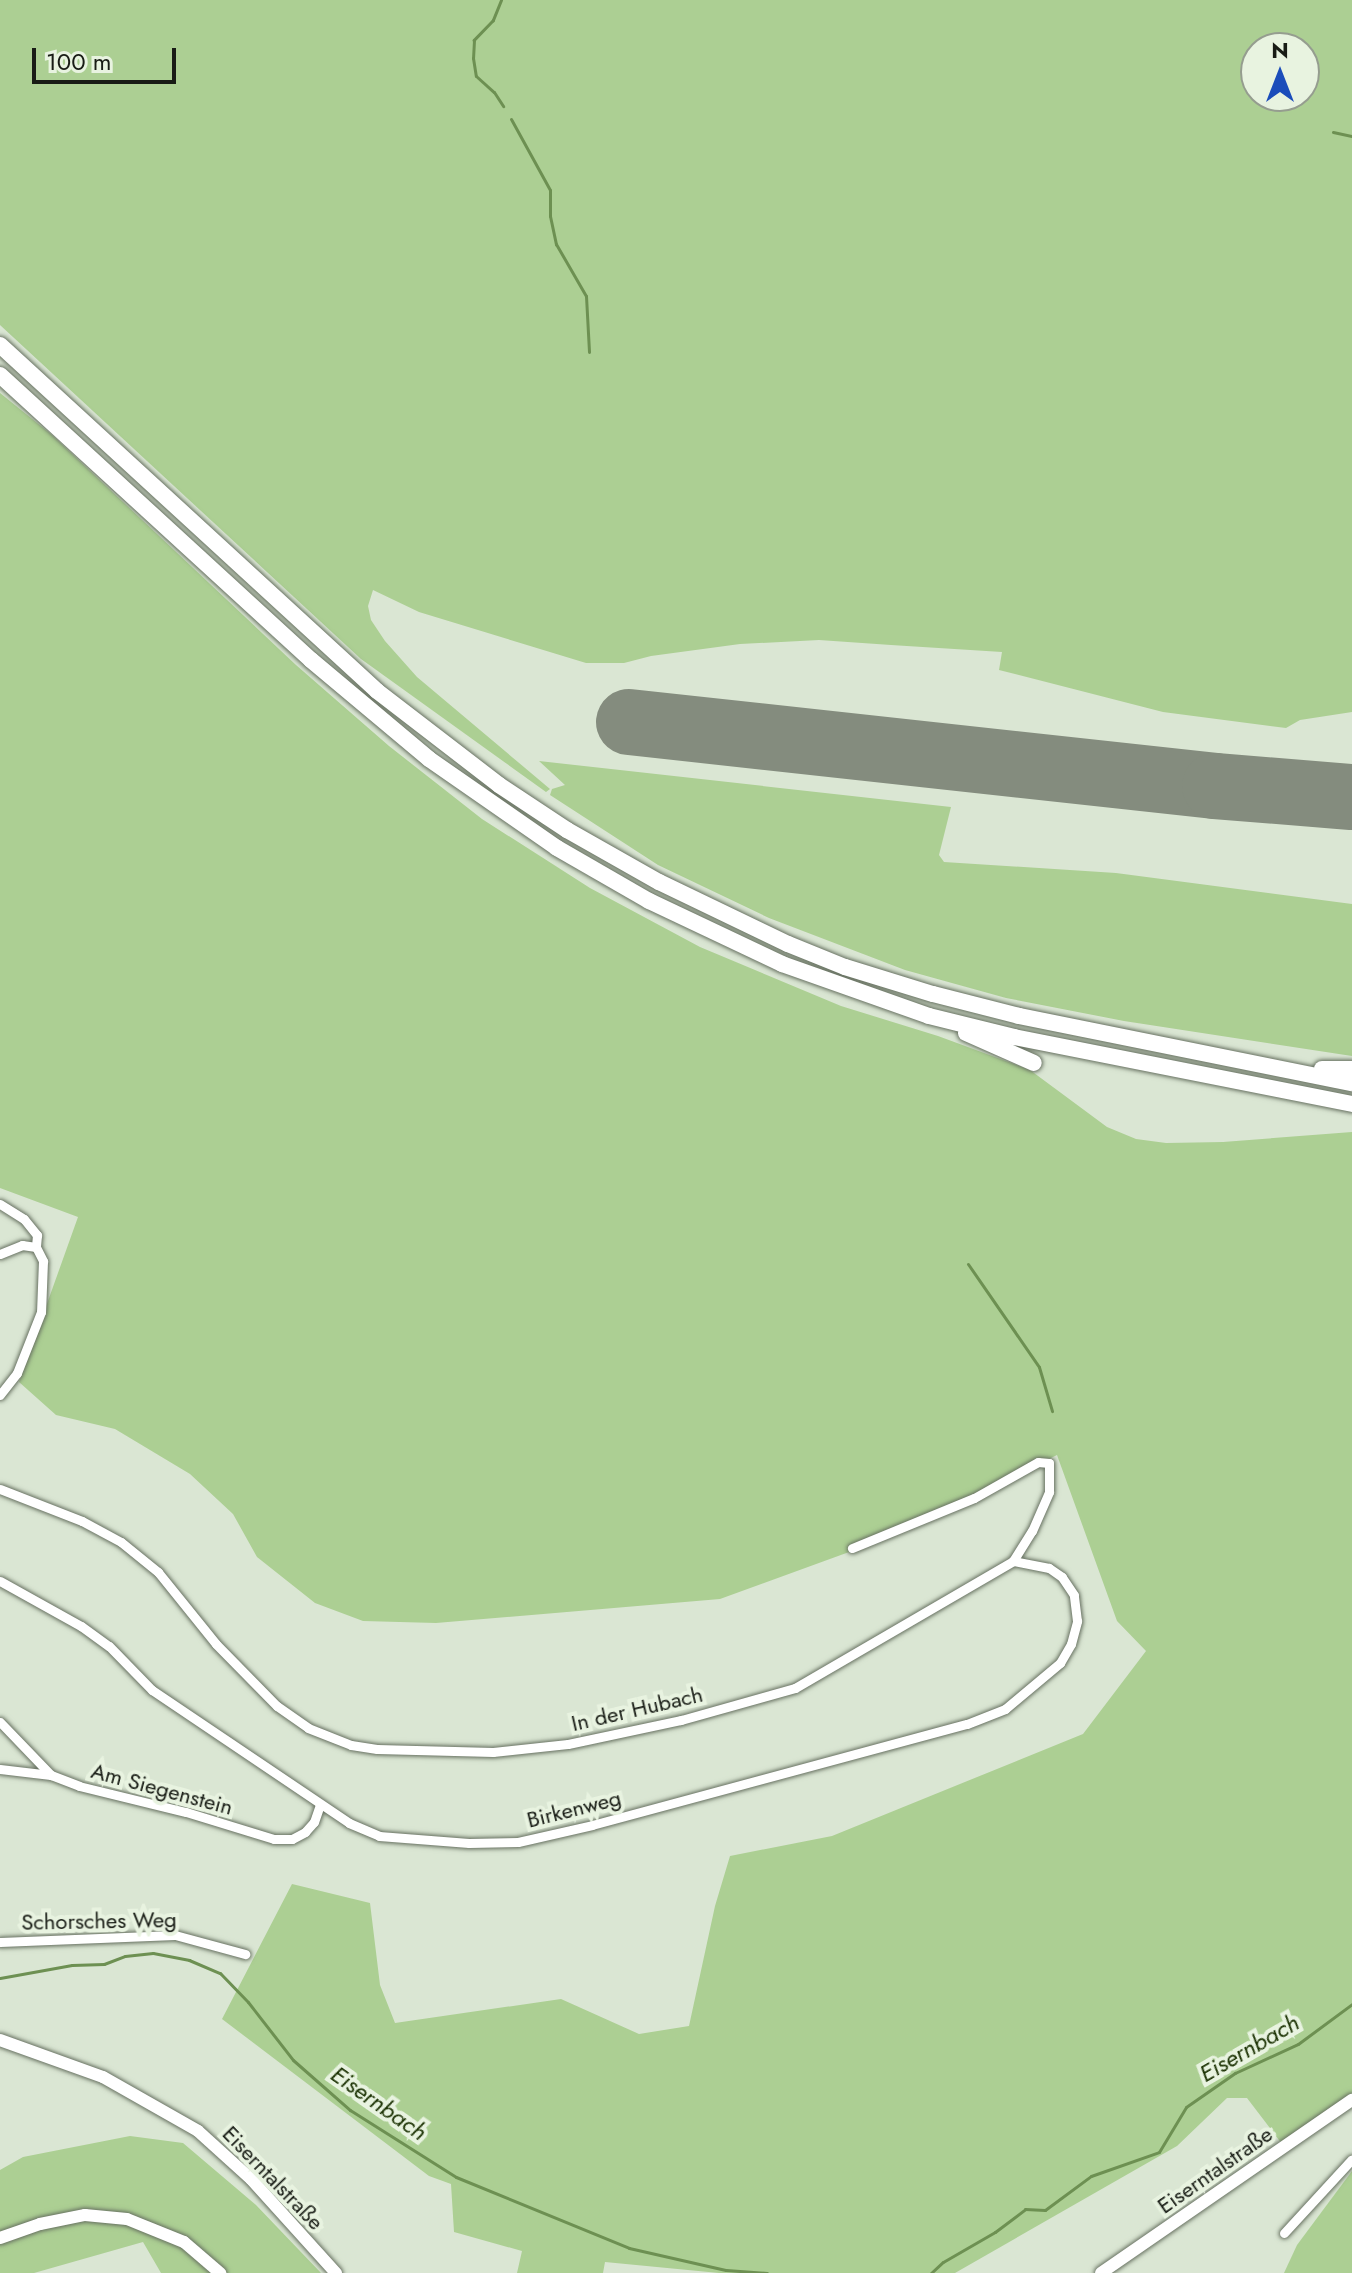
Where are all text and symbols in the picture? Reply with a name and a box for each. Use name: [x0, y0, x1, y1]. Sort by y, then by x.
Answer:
scale bar: [36, 32, 180, 82]
north arrow: [1240, 32, 1320, 112]
text: N: [1271, 34, 1289, 66]
text: 100 m: [46, 44, 112, 79]
street label: In der Hubach: [569, 1681, 705, 1737]
street label: Am Siegenstein: [88, 1757, 236, 1821]
street label: Birkenweg: [524, 1785, 624, 1833]
street label: Schorsches Weg: [21, 1906, 177, 1936]
water label: Eisernbach: [1194, 2008, 1304, 2088]
water label: Eisernbach: [326, 2060, 432, 2146]
street label: Eiserntalstraße: [217, 2121, 329, 2235]
street label: Eiserntalstraße: [1153, 2121, 1277, 2219]

